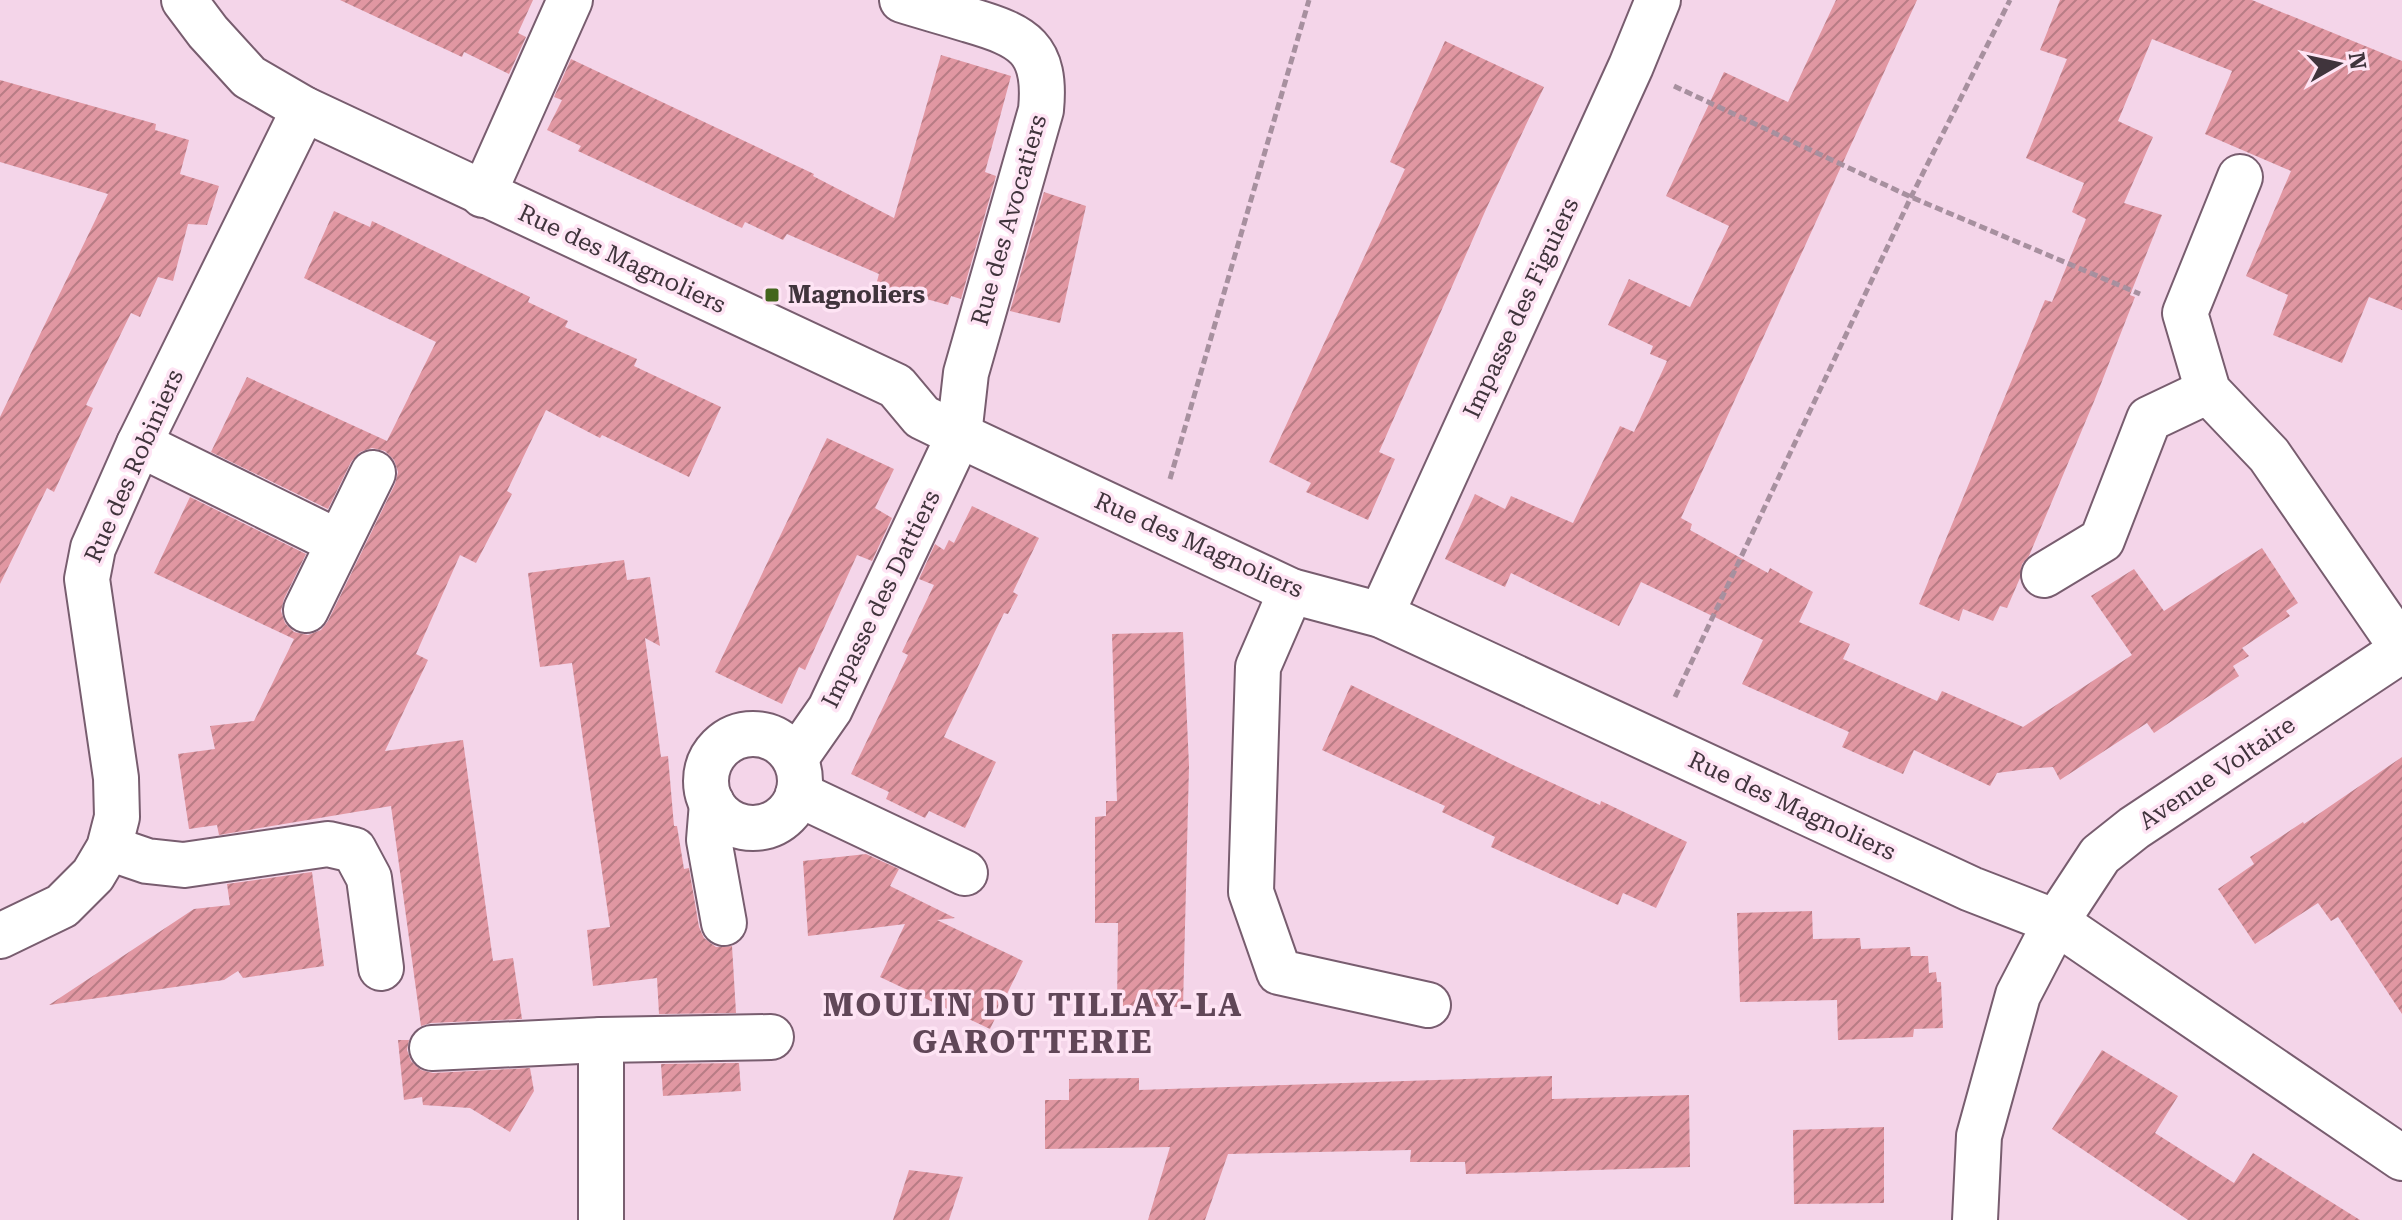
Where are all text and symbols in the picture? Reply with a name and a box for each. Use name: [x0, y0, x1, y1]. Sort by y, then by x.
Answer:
north arrow: [2298, 24, 2378, 104]
text: N: [2344, 51, 2371, 71]
street label: Rue des Avocatiers: [966, 111, 1052, 329]
street label: Impasse des Figuiers: [1458, 193, 1584, 423]
street label: Rue des Magnoliers: [514, 199, 730, 319]
place label: Magnoliers: [788, 281, 925, 309]
marker: Magnoliers: [763, 286, 781, 304]
street label: Rue des Robiniers: [79, 365, 189, 567]
street label: Impasse des Dattiers: [816, 486, 946, 712]
street label: Rue des Magnoliers: [1090, 486, 1308, 604]
street label: Avenue Voltaire: [2134, 711, 2300, 835]
street label: Rue des Magnoliers: [1684, 746, 1900, 866]
district label: MOULIN DU TILLAY-LA GAROTTERIE: [823, 986, 1243, 1061]

